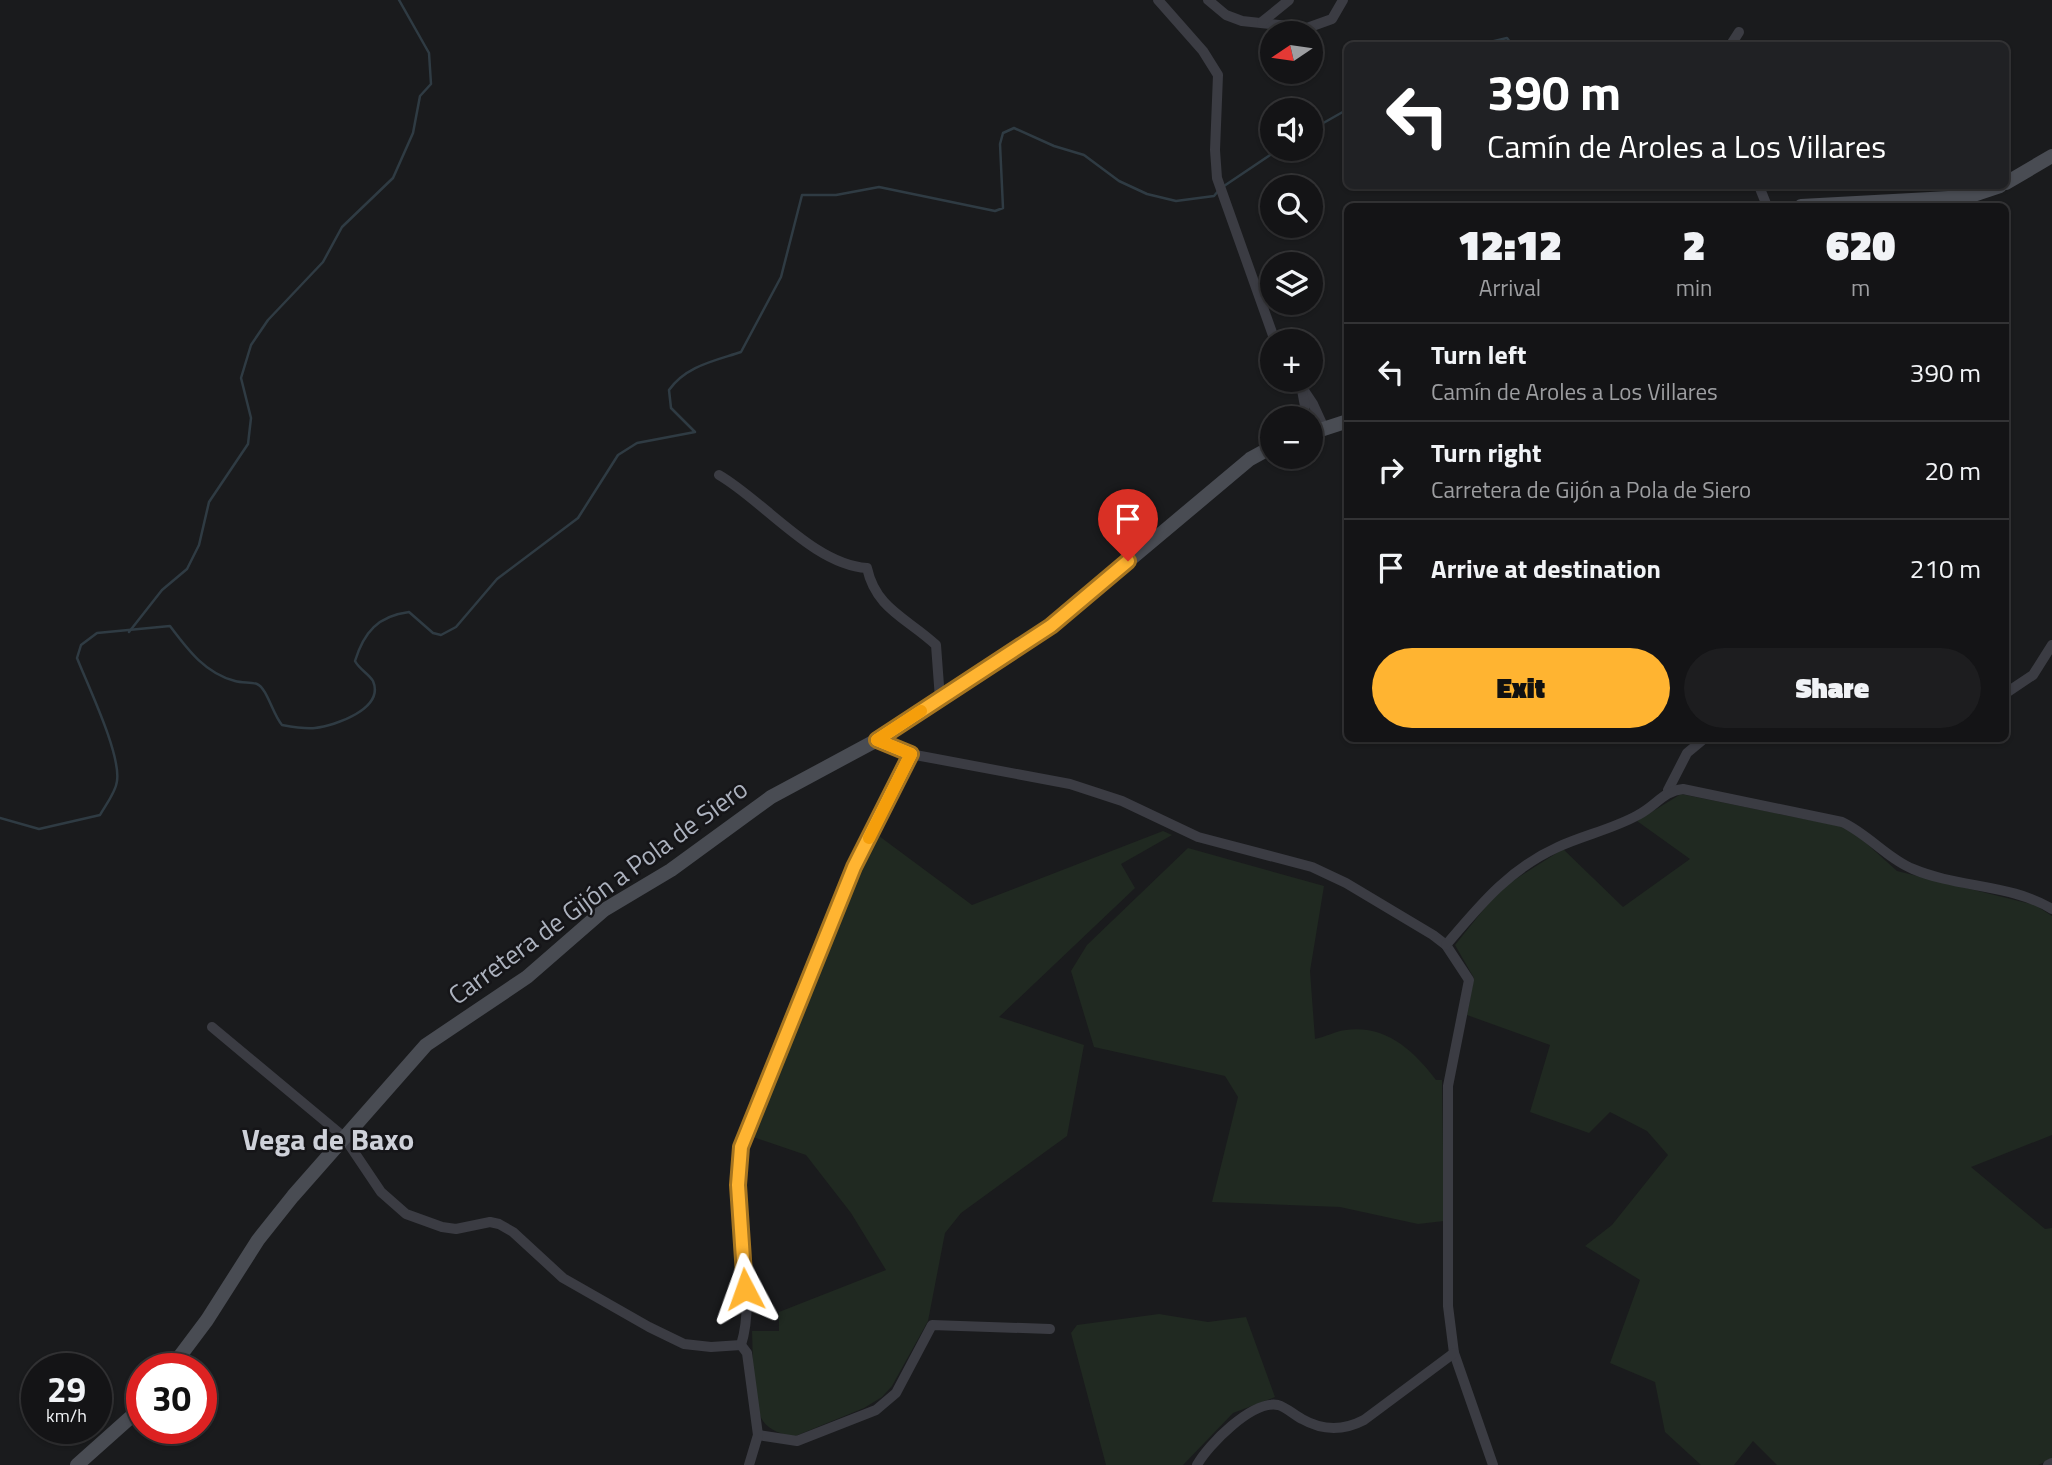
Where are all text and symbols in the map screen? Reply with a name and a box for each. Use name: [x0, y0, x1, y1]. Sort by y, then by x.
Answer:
north arrow: [1260, 21, 1323, 84]
map controls: [1260, 21, 1323, 469]
text: 390 m: [1487, 54, 1621, 129]
icon: left: [1372, 70, 1463, 161]
button: sound: [1260, 98, 1323, 161]
text: Camín de Aroles a Los Villares: [1487, 122, 1886, 170]
button: search: [1260, 175, 1323, 238]
text: 12:12: [1458, 212, 1562, 276]
text: 2: [1683, 212, 1706, 276]
text: 620: [1826, 212, 1895, 276]
button: layers: [1260, 252, 1323, 315]
text: Arrival: [1479, 270, 1541, 305]
text: min: [1676, 270, 1712, 305]
text: m: [1851, 270, 1870, 305]
button: +: [1260, 329, 1323, 392]
text: Turn left: [1431, 335, 1526, 374]
icon: left: [1372, 353, 1410, 391]
text: 390 m: [1910, 353, 1981, 392]
text: Camín de Aroles a Los Villares: [1431, 374, 1718, 409]
button: −: [1260, 406, 1323, 469]
text: Turn right: [1431, 433, 1542, 472]
icon: right: [1372, 451, 1410, 489]
text: 20 m: [1924, 451, 1981, 490]
text: Carretera de Gijón a Pola de Siero: [1431, 472, 1751, 507]
pin: [1098, 489, 1158, 561]
icon: arrive: [1109, 500, 1147, 538]
icon: arrive: [1372, 549, 1410, 587]
text: Arrive at destination: [1431, 549, 1661, 588]
text: 210 m: [1910, 549, 1981, 588]
button: Exit: [1372, 648, 1670, 728]
button: Share: [1684, 648, 1981, 728]
street label: Carretera de Gijón a Pola de Siero: [440, 769, 756, 1014]
district label: Vega de Baxo: [242, 1116, 414, 1162]
position arrow: [708, 1252, 782, 1326]
speed limit sign: 30: [126, 1353, 217, 1444]
text: 29: [47, 1362, 86, 1416]
text: km/h: [46, 1402, 87, 1429]

